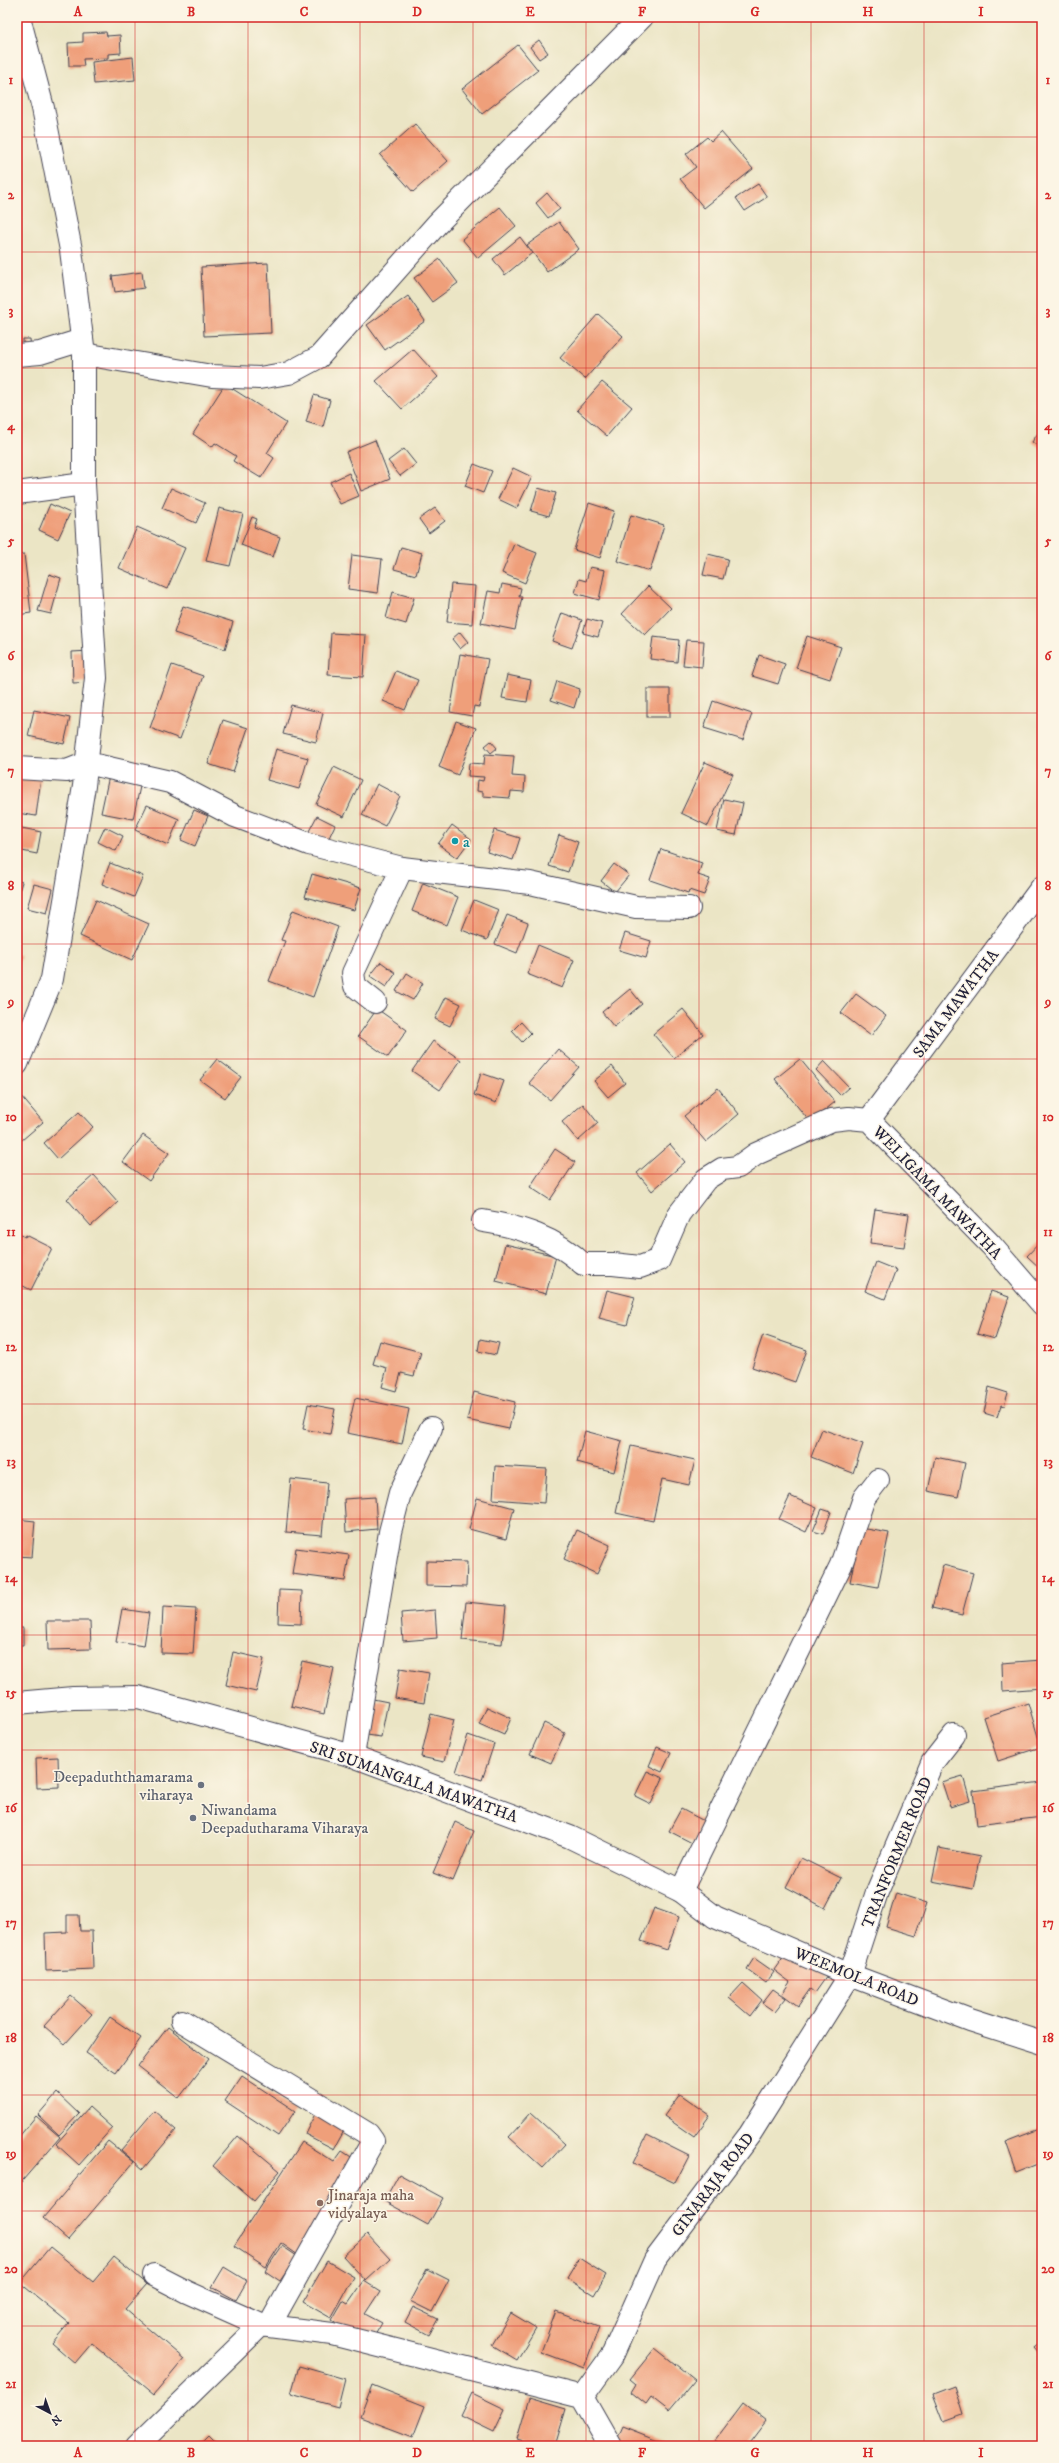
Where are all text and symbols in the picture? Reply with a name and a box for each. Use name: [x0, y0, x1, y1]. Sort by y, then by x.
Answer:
text: A: [73, 4, 83, 20]
text: B: [187, 4, 195, 20]
text: C: [300, 4, 309, 20]
text: D: [412, 4, 422, 20]
text: E: [525, 4, 535, 20]
text: F: [638, 4, 647, 20]
text: G: [750, 4, 760, 20]
text: H: [863, 4, 874, 20]
text: I: [978, 4, 984, 20]
text: 1: [9, 72, 14, 88]
text: 1: [1046, 72, 1051, 88]
text: 2: [8, 187, 15, 203]
text: 2: [1045, 187, 1052, 203]
text: 3: [9, 303, 14, 319]
text: 3: [1046, 303, 1051, 319]
text: 4: [6, 418, 15, 435]
text: 4: [1043, 418, 1052, 435]
text: 5: [7, 533, 15, 549]
text: 5: [1044, 533, 1052, 549]
text: 6: [8, 648, 16, 664]
text: 6: [1045, 648, 1053, 664]
text: 7: [8, 763, 15, 779]
text: 7: [1045, 763, 1052, 779]
place label: a: [463, 832, 470, 852]
marker: a: [450, 836, 460, 846]
text: 8: [8, 878, 15, 894]
text: 8: [1045, 878, 1052, 894]
street label: SAMA MAWATHA: [908, 945, 1004, 1062]
text: 9: [7, 994, 14, 1010]
text: 9: [1044, 994, 1051, 1010]
text: 10: [5, 1109, 17, 1125]
text: 10: [1042, 1109, 1054, 1125]
street label: WELIGAMA MAWATHA: [868, 1121, 1007, 1264]
text: 11: [6, 1224, 16, 1240]
text: 11: [1043, 1224, 1053, 1240]
text: 12: [5, 1339, 17, 1355]
text: 12: [1042, 1339, 1054, 1355]
text: 13: [6, 1454, 16, 1470]
text: 13: [1043, 1454, 1053, 1470]
text: 14: [5, 1570, 18, 1587]
text: 14: [1042, 1570, 1055, 1587]
text: 15: [5, 1685, 17, 1701]
text: 15: [1042, 1685, 1054, 1701]
street label: SRI SUMANGALA MAWATHA: [307, 1737, 521, 1827]
place label: Deepaduththamarama viharaya: [53, 1767, 193, 1805]
street label: TRANFORMER ROAD: [857, 1774, 936, 1931]
marker: Deepaduththamarama viharaya: [196, 1780, 206, 1790]
text: 16: [5, 1800, 18, 1816]
place label: Niwandama Deepadutharama Viharaya: [201, 1800, 369, 1838]
text: 16: [1042, 1800, 1055, 1816]
marker: Niwandama Deepadutharama Viharaya: [188, 1813, 198, 1823]
text: 17: [5, 1915, 17, 1931]
text: 17: [1042, 1915, 1054, 1931]
street label: WEEMOLA ROAD: [791, 1943, 922, 2011]
text: 18: [5, 2030, 17, 2046]
text: 18: [1042, 2030, 1054, 2046]
street label: GINARAJA ROAD: [667, 2129, 758, 2241]
text: 19: [5, 2146, 17, 2162]
text: 19: [1042, 2146, 1054, 2162]
place label: Jinaraja maha vidyalaya: [326, 2185, 414, 2223]
marker: Jinaraja maha vidyalaya: [315, 2198, 325, 2208]
text: 20: [4, 2261, 18, 2277]
text: 20: [1041, 2261, 1055, 2277]
text: 21: [5, 2376, 17, 2392]
text: 21: [1042, 2376, 1054, 2392]
north arrow: [30, 2393, 70, 2433]
text: N: [48, 2412, 64, 2428]
text: A: [73, 2445, 83, 2461]
text: B: [187, 2445, 195, 2461]
text: C: [300, 2445, 309, 2461]
text: D: [412, 2445, 422, 2461]
text: E: [525, 2445, 535, 2461]
text: F: [638, 2445, 647, 2461]
text: G: [750, 2445, 760, 2461]
text: H: [863, 2445, 874, 2461]
text: I: [978, 2445, 984, 2461]

